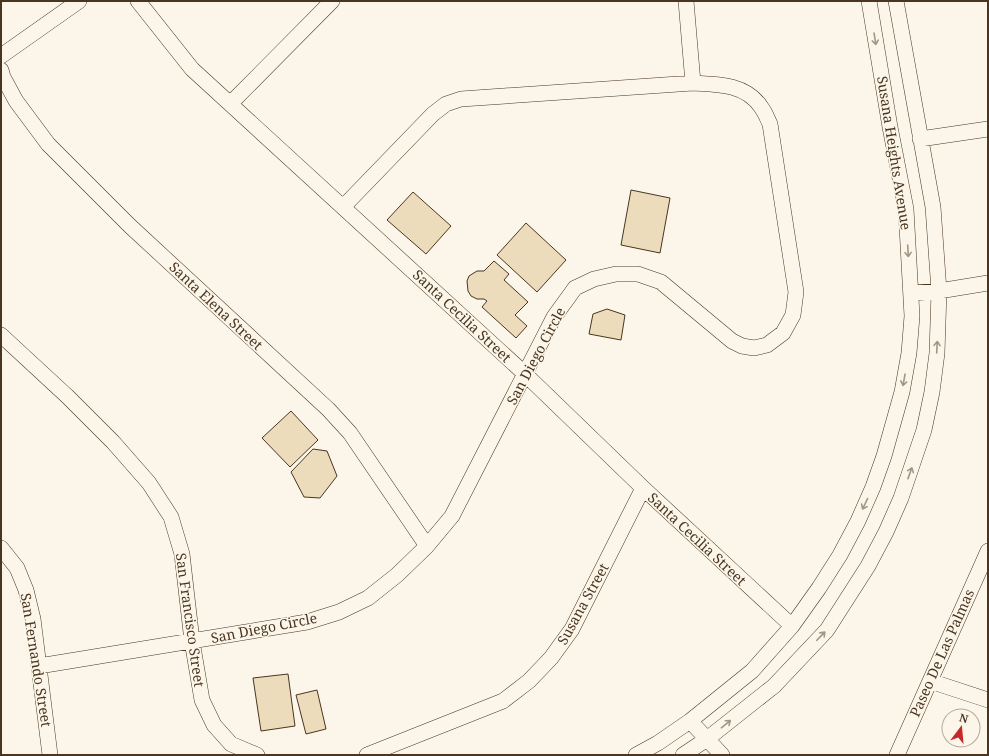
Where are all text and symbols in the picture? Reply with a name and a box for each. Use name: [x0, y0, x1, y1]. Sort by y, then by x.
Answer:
one-way arrow: [872, 33, 880, 46]
street label: Susana Heights Avenue: [873, 75, 916, 231]
one-way arrow: [905, 244, 912, 257]
street label: Santa Elena Street: [166, 257, 267, 354]
street label: Santa Cecilia Street: [409, 265, 516, 366]
street label: San Diego Circle: [502, 304, 569, 408]
one-way arrow: [933, 341, 941, 354]
one-way arrow: [900, 373, 908, 386]
one-way arrow: [906, 468, 914, 480]
street label: Santa Cecilia Street: [644, 488, 751, 589]
one-way arrow: [861, 497, 868, 509]
street label: San Francisco Street: [172, 552, 209, 688]
street label: Susana Street: [552, 560, 613, 648]
street label: Paseo De Las Palmas: [905, 586, 978, 720]
street label: San Fernando Street: [17, 592, 56, 728]
street label: San Diego Circle: [209, 608, 319, 647]
one-way arrow: [816, 631, 826, 641]
north arrow: [941, 708, 981, 748]
text: N: [958, 710, 970, 726]
one-way arrow: [720, 719, 731, 728]

